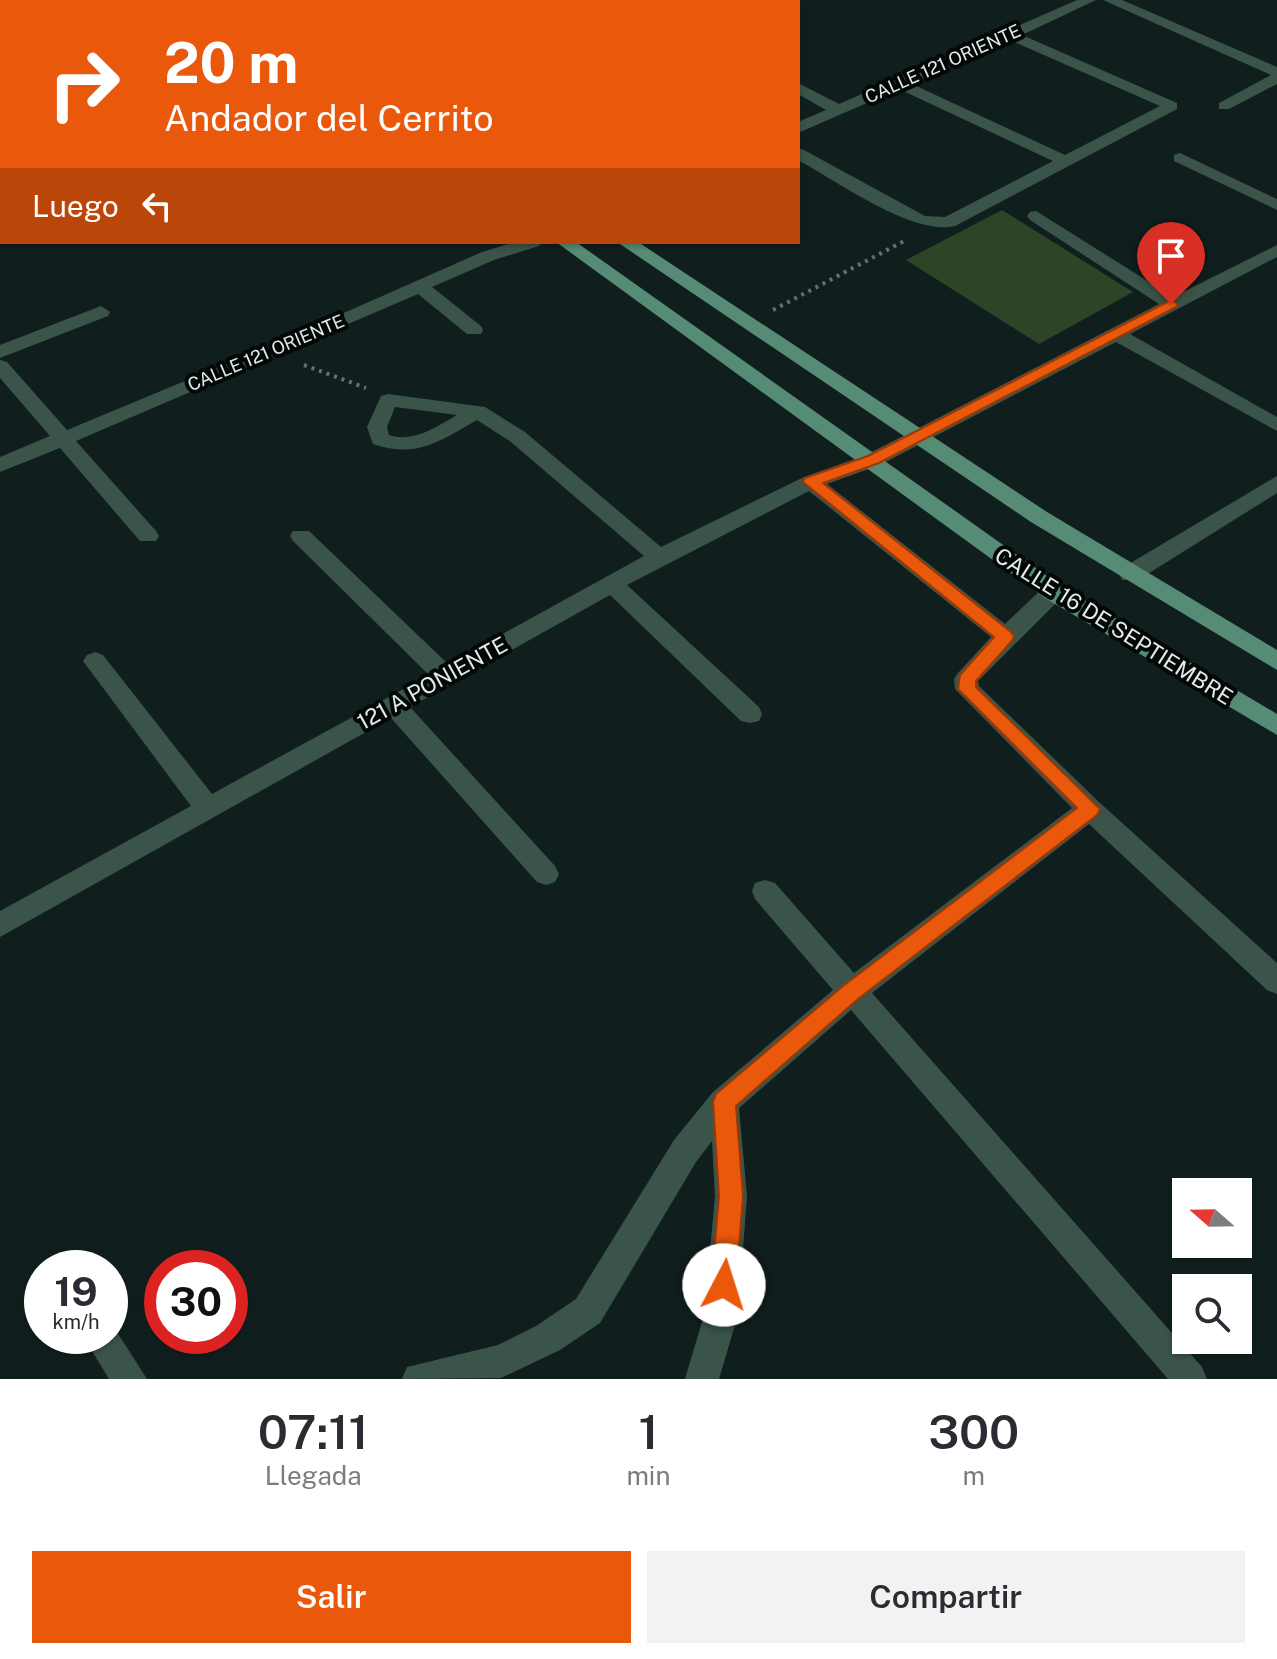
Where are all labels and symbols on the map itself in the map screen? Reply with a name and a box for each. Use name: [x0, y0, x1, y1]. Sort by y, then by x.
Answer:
street label: CALLE 121 ORIENTE: [862, 20, 1024, 107]
pin: [1137, 222, 1205, 304]
street label: CALLE 121 ORIENTE: [184, 310, 347, 395]
street label: CALLE 16 DE SEPTIEMBRE: [990, 542, 1238, 710]
street label: 121 A PONIENTE: [352, 631, 512, 735]
north arrow: [1172, 1178, 1252, 1258]
position arrow: [682, 1243, 766, 1327]
speed limit sign: 30: [144, 1250, 248, 1354]

